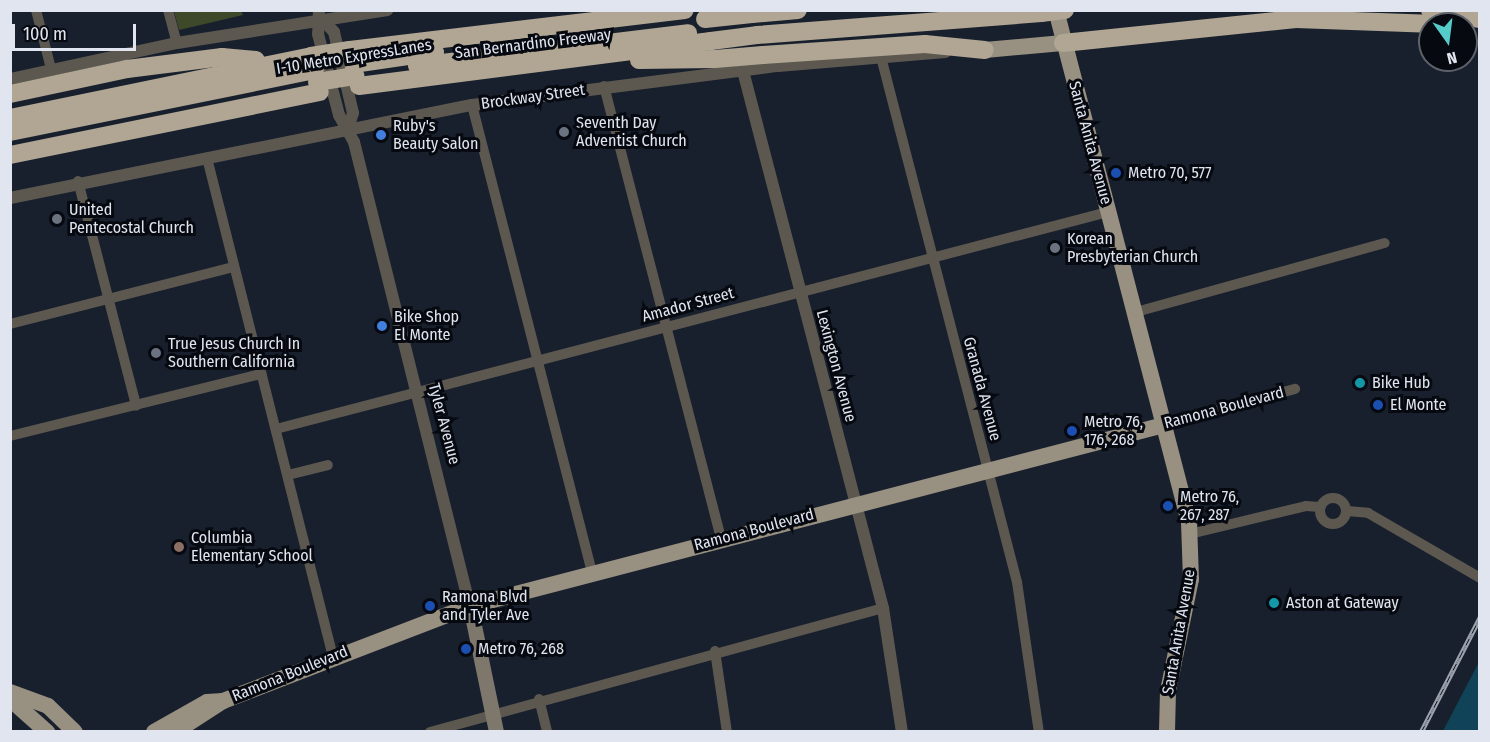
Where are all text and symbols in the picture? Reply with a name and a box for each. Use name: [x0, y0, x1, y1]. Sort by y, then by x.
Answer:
scale bar: [15, 12, 140, 50]
north arrow: [1418, 12, 1478, 72]
text: 100 m: [23, 23, 67, 45]
street label: San Bernardino Freeway: [454, 25, 612, 63]
street label: I-10 Metro ExpressLanes: [275, 35, 433, 79]
text: N: [1445, 48, 1459, 68]
street label: Santa Anita Avenue: [1064, 79, 1116, 207]
street label: Brockway Street: [480, 80, 586, 114]
place label: Seventh Day Adventist Church: [576, 113, 687, 151]
place label: Ruby's Beauty Salon: [393, 116, 478, 154]
marker: Seventh Day Adventist Church: [557, 125, 571, 139]
marker: Ruby's Beauty Salon: [374, 128, 388, 142]
place label: Metro 70, 577: [1128, 163, 1212, 183]
marker: Metro 70, 577: [1109, 166, 1123, 180]
place label: United Pentecostal Church: [69, 200, 194, 238]
marker: United Pentecostal Church: [50, 212, 64, 226]
place label: Korean Presbyterian Church: [1067, 229, 1198, 267]
marker: Korean Presbyterian Church: [1048, 241, 1062, 255]
street label: Amador Street: [640, 284, 736, 326]
place label: Bike Shop El Monte: [394, 307, 459, 345]
street label: Lexington Avenue: [812, 308, 860, 424]
marker: Bike Shop El Monte: [375, 319, 389, 333]
place label: True Jesus Church In Southern California: [168, 334, 300, 372]
street label: Granada Avenue: [959, 335, 1005, 443]
marker: True Jesus Church In Southern California: [149, 346, 163, 360]
place label: Bike Hub: [1372, 373, 1430, 393]
marker: Bike Hub: [1353, 376, 1367, 390]
street label: Tyler Avenue: [424, 381, 464, 467]
street label: Ramona Boulevard: [1162, 383, 1286, 433]
place label: El Monte: [1390, 395, 1446, 415]
marker: El Monte: [1371, 398, 1385, 412]
place label: Metro 76, 176, 268: [1084, 412, 1143, 450]
marker: Metro 76, 176, 268: [1065, 424, 1079, 438]
place label: Metro 76, 267, 287: [1180, 487, 1239, 525]
marker: Metro 76, 267, 287: [1161, 499, 1175, 513]
street label: Ramona Boulevard: [692, 505, 816, 555]
place label: Columbia Elementary School: [191, 528, 313, 566]
marker: Columbia Elementary School: [172, 540, 186, 554]
street label: Santa Anita Avenue: [1159, 568, 1199, 696]
place label: Ramona Blvd and Tyler Ave: [442, 587, 529, 625]
place label: Aston at Gateway: [1286, 593, 1399, 613]
marker: Aston at Gateway: [1267, 596, 1281, 610]
marker: Ramona Blvd and Tyler Ave: [423, 599, 437, 613]
place label: Metro 76, 268: [478, 639, 564, 659]
street label: Ramona Boulevard: [229, 642, 351, 706]
marker: Metro 76, 268: [459, 642, 473, 656]

